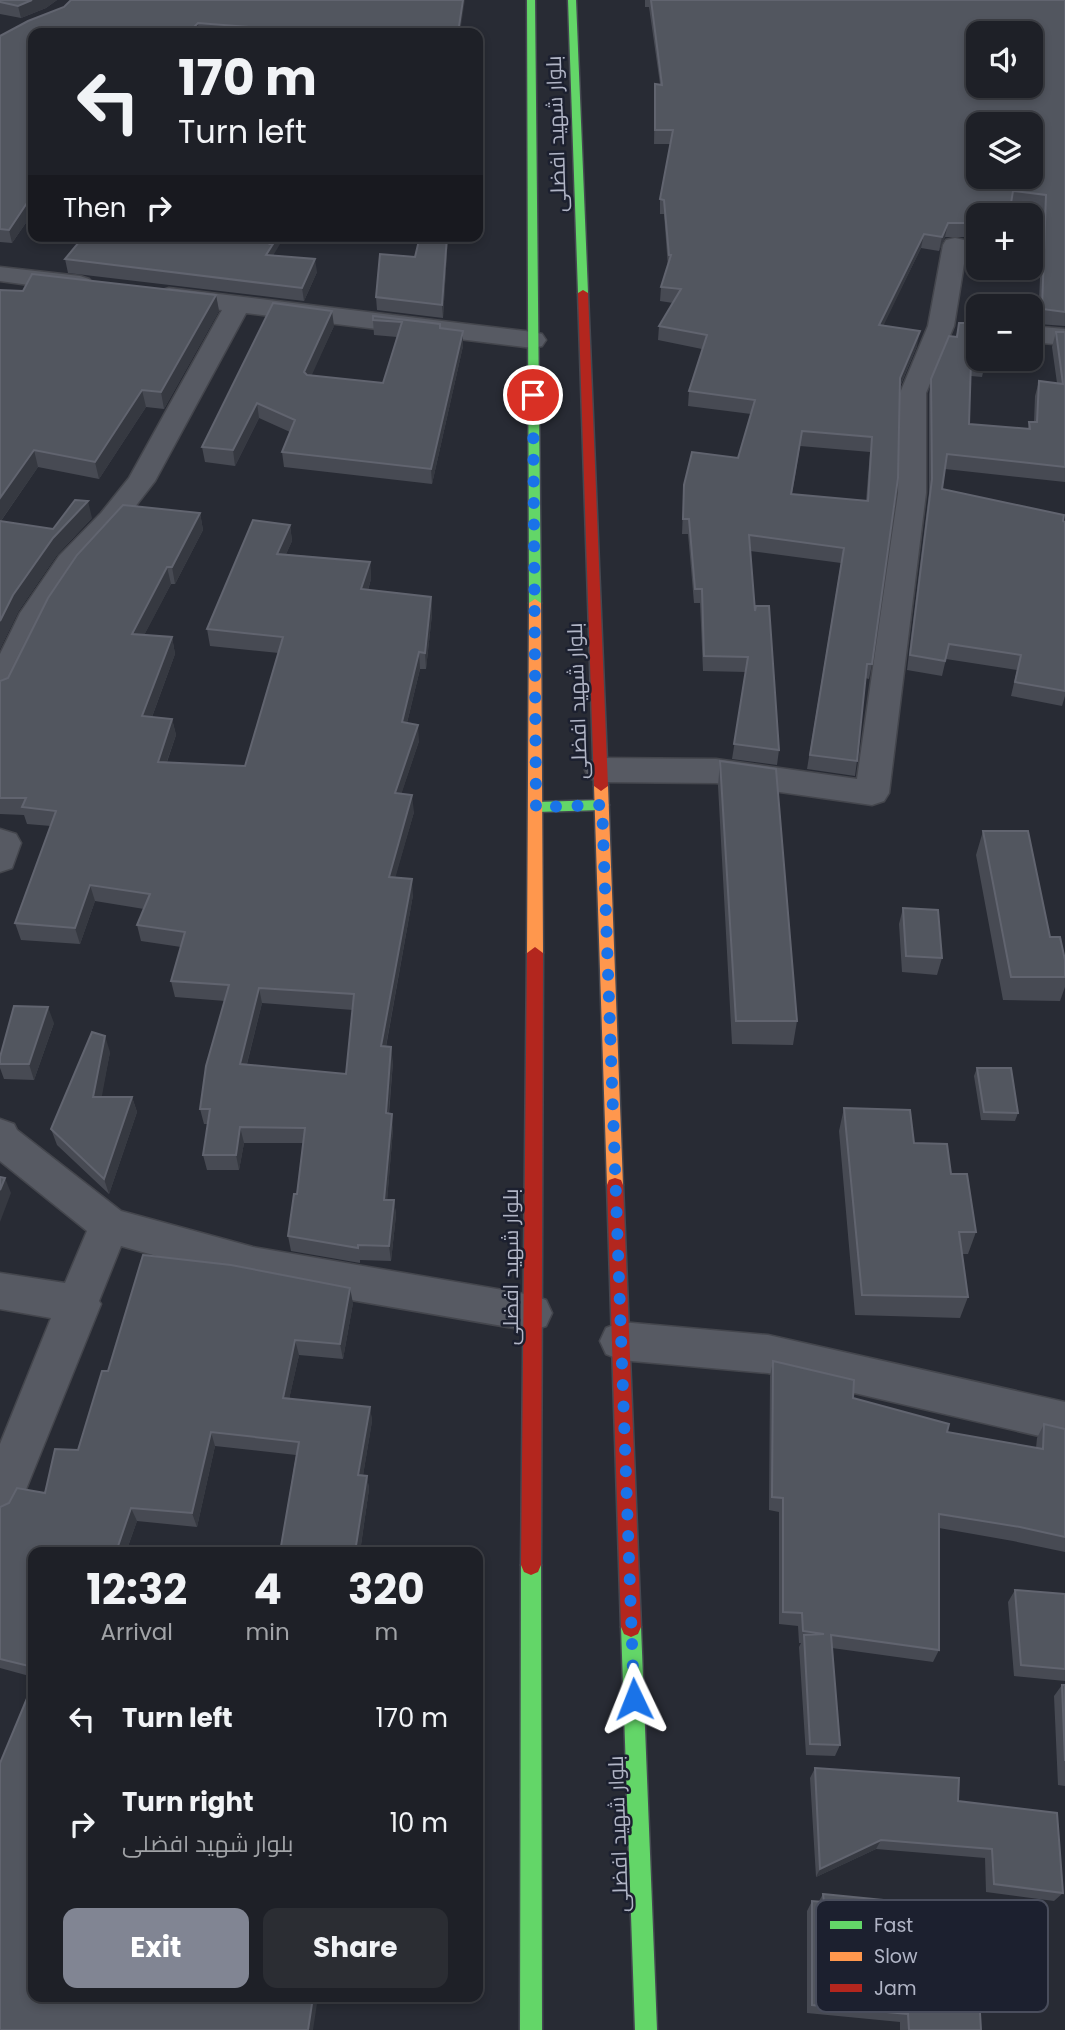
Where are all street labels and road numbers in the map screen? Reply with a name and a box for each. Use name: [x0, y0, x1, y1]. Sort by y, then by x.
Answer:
street label: بلوار شهید افضلی: [539, 55, 573, 213]
street label: بلوار شهید افضلی: [560, 622, 594, 780]
street label: بلوار شهید افضلی: [496, 1189, 525, 1345]
street label: بلوار شهید افضلی: [601, 1755, 635, 1913]

